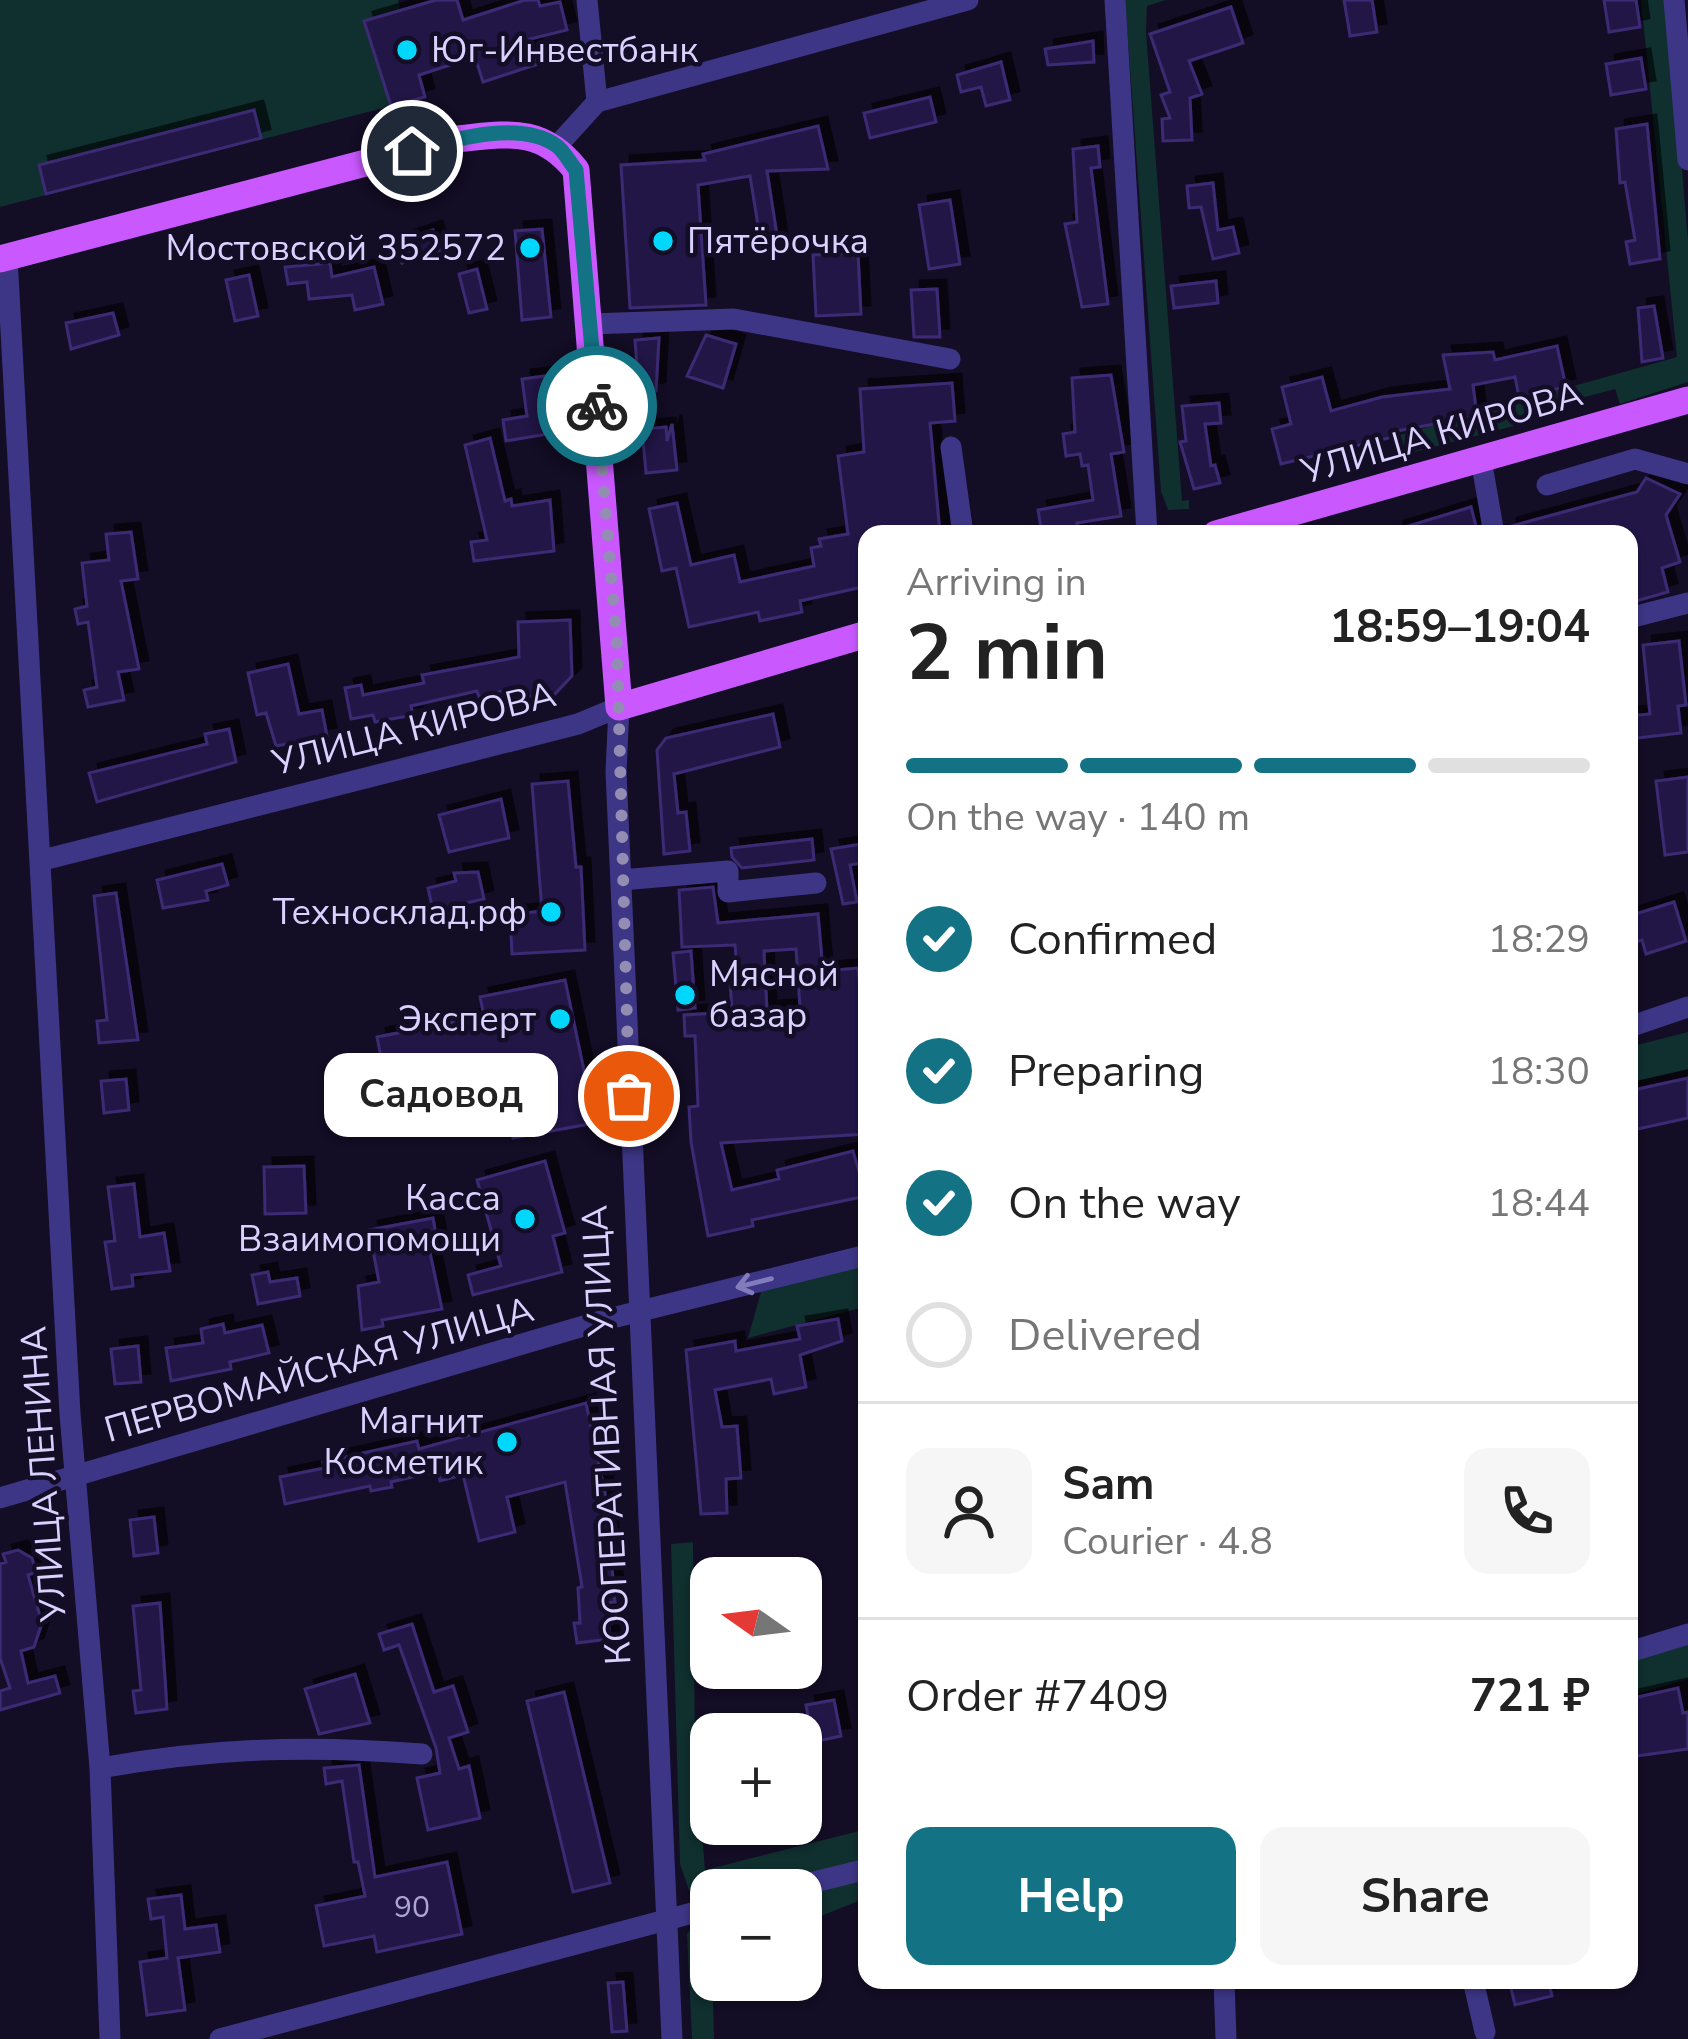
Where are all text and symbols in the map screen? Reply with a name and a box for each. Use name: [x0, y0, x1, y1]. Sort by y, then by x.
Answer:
place label: Юг-Инвестбанк: [431, 26, 698, 75]
marker: Юг-Инвестбанк: [394, 37, 420, 63]
pin: [361, 100, 463, 202]
icon: home: [379, 118, 445, 184]
place label: Пятёрочка: [687, 217, 869, 266]
place label: Мостовской 352572: [166, 224, 506, 273]
marker: Пятёрочка: [650, 228, 676, 254]
marker: Мостовской 352572: [517, 235, 543, 261]
courier: [537, 346, 657, 466]
street label: УЛИЦА КИРОВА: [1295, 369, 1588, 497]
icon: bike: [564, 373, 630, 439]
text: Arriving in: [906, 556, 1087, 609]
text: 18:59–19:04: [1329, 597, 1590, 658]
text: 2 min: [906, 600, 1108, 707]
street label: УЛИЦА КИРОВА: [266, 670, 561, 788]
text: On the way · 140 m: [906, 791, 1250, 844]
place label: Техносклад.рф: [273, 888, 527, 937]
marker: Техносклад.рф: [538, 899, 564, 925]
icon: check: [906, 906, 972, 972]
text: Confirmed: [1008, 909, 1217, 970]
text: 18:29: [1488, 913, 1590, 966]
place label: Мясной базар: [709, 950, 839, 1040]
marker: Мясной базар: [672, 982, 698, 1008]
place label: Эксперт: [398, 995, 536, 1044]
marker: Эксперт: [547, 1006, 573, 1032]
icon: check: [906, 1038, 972, 1104]
text: Preparing: [1008, 1041, 1204, 1102]
pin: [578, 1045, 680, 1147]
text: 18:30: [1488, 1045, 1590, 1098]
callout: Садовод: [323, 1054, 557, 1138]
icon: bag: [596, 1063, 662, 1129]
text: Садовод: [359, 1068, 523, 1121]
icon: check: [906, 1170, 972, 1236]
text: On the way: [1008, 1173, 1241, 1234]
place label: Касса Взаимопомощи: [238, 1174, 501, 1264]
text: 18:44: [1488, 1177, 1590, 1230]
street label: КООПЕРАТИВНАЯ УЛИЦА: [570, 1204, 644, 1666]
marker: Касса Взаимопомощи: [512, 1206, 538, 1232]
one-way arrow: [735, 1273, 773, 1295]
street label: ПЕРВОМАЙСКАЯ УЛИЦА: [99, 1285, 539, 1455]
text: Delivered: [1008, 1305, 1202, 1366]
street label: УЛИЦА ЛЕНИНА: [9, 1325, 79, 1624]
place label: Магнит Косметик: [324, 1397, 483, 1487]
marker: Магнит Косметик: [494, 1429, 520, 1455]
button: person: [906, 1448, 1032, 1574]
button: phone: [1464, 1448, 1590, 1574]
text: Sam: [1062, 1454, 1154, 1515]
text: Courier · 4.8: [1062, 1515, 1273, 1568]
north arrow: [690, 1557, 822, 1689]
map controls: [690, 1557, 822, 2001]
text: Order #7409: [906, 1666, 1169, 1727]
text: 721 ₽: [1470, 1666, 1590, 1727]
button: +: [690, 1713, 822, 1845]
button: Help: [906, 1827, 1236, 1965]
button: Share: [1260, 1827, 1590, 1965]
button: −: [690, 1869, 822, 2001]
house number: 90: [394, 1887, 430, 1928]

